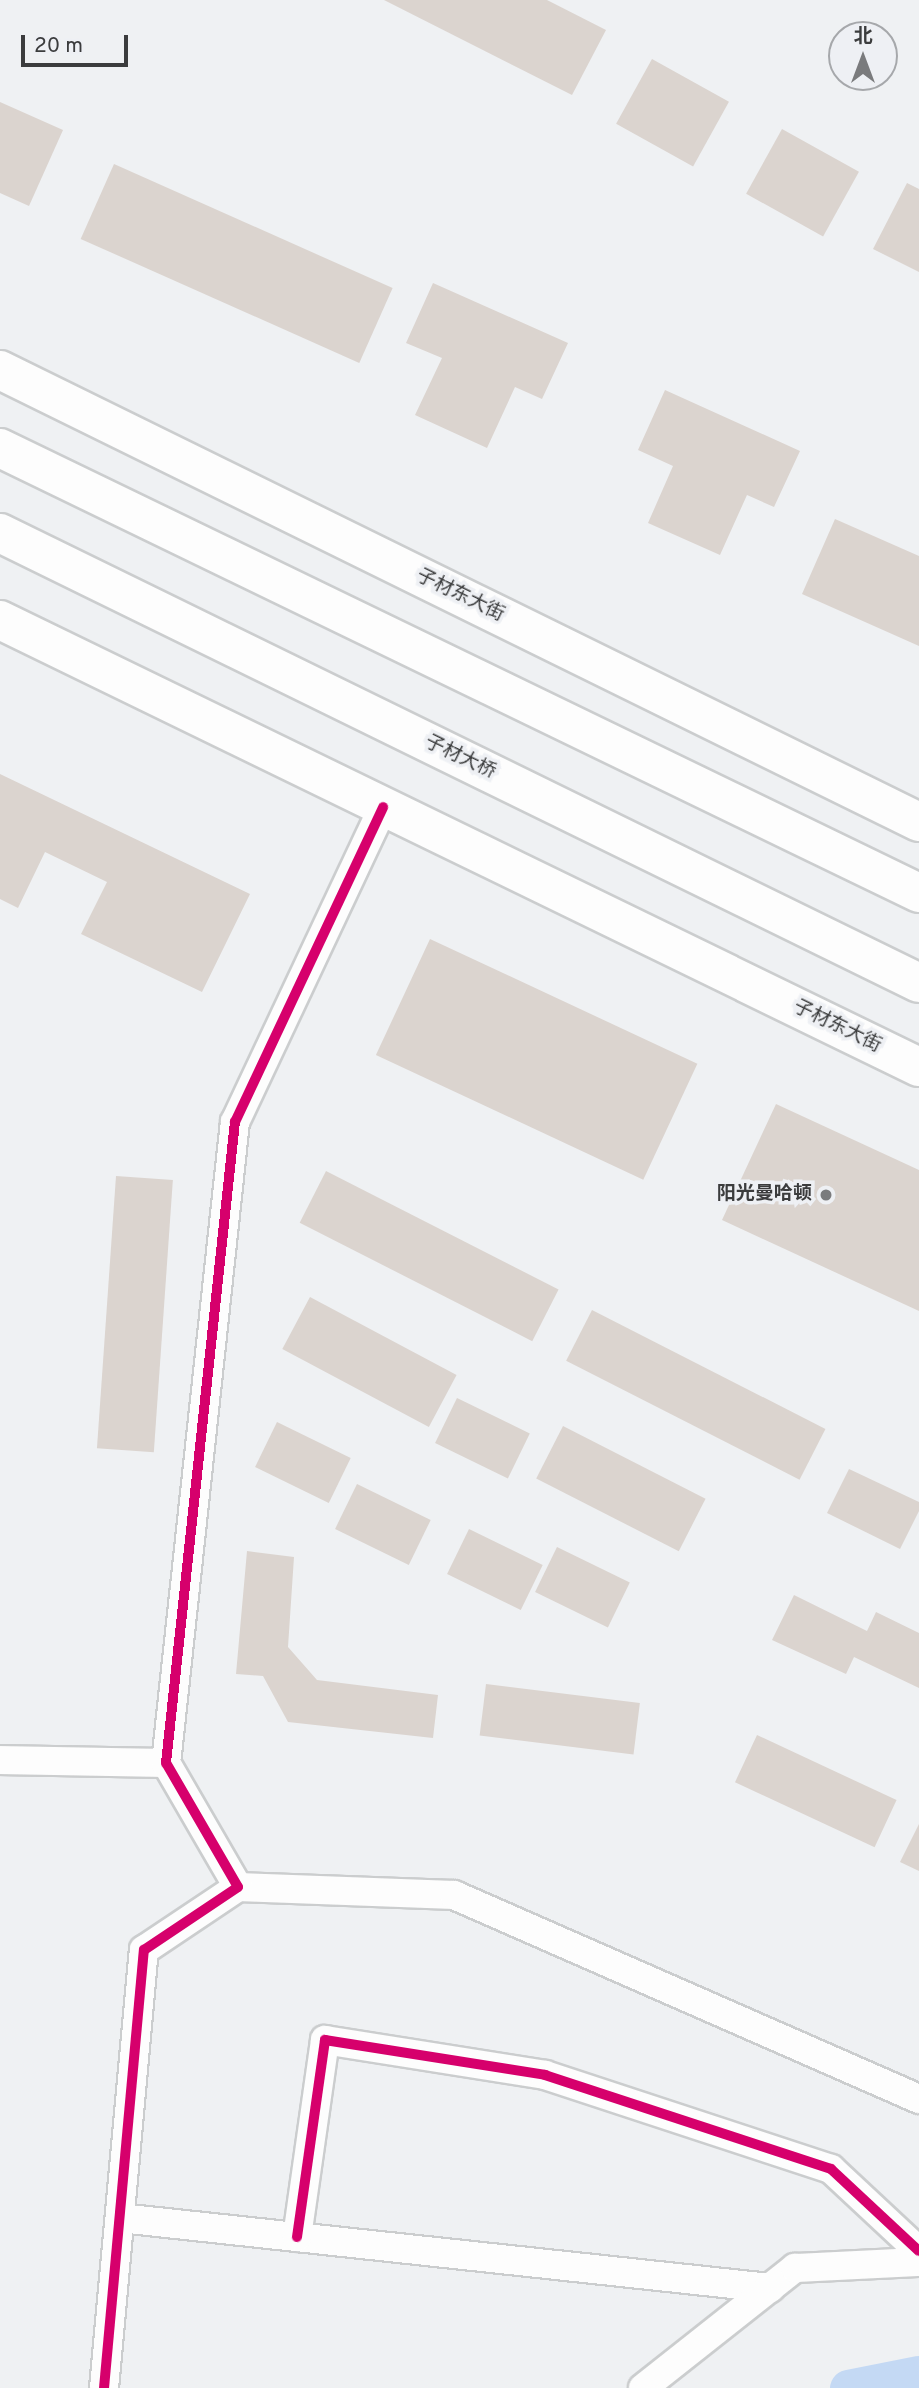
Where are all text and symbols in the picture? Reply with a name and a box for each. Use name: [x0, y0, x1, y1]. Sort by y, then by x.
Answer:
scale bar: [24, 21, 131, 65]
north arrow: [828, 21, 898, 91]
text: 北: [853, 25, 873, 49]
text: 20 m: [34, 33, 83, 60]
street label: 子材东大街: [412, 565, 508, 627]
street label: 子材大桥: [421, 731, 499, 785]
street label: 子材东大街: [789, 996, 885, 1058]
place label: 阳光曼哈顿: [717, 1184, 812, 1206]
marker: 阳光曼哈顿: [818, 1187, 834, 1203]

